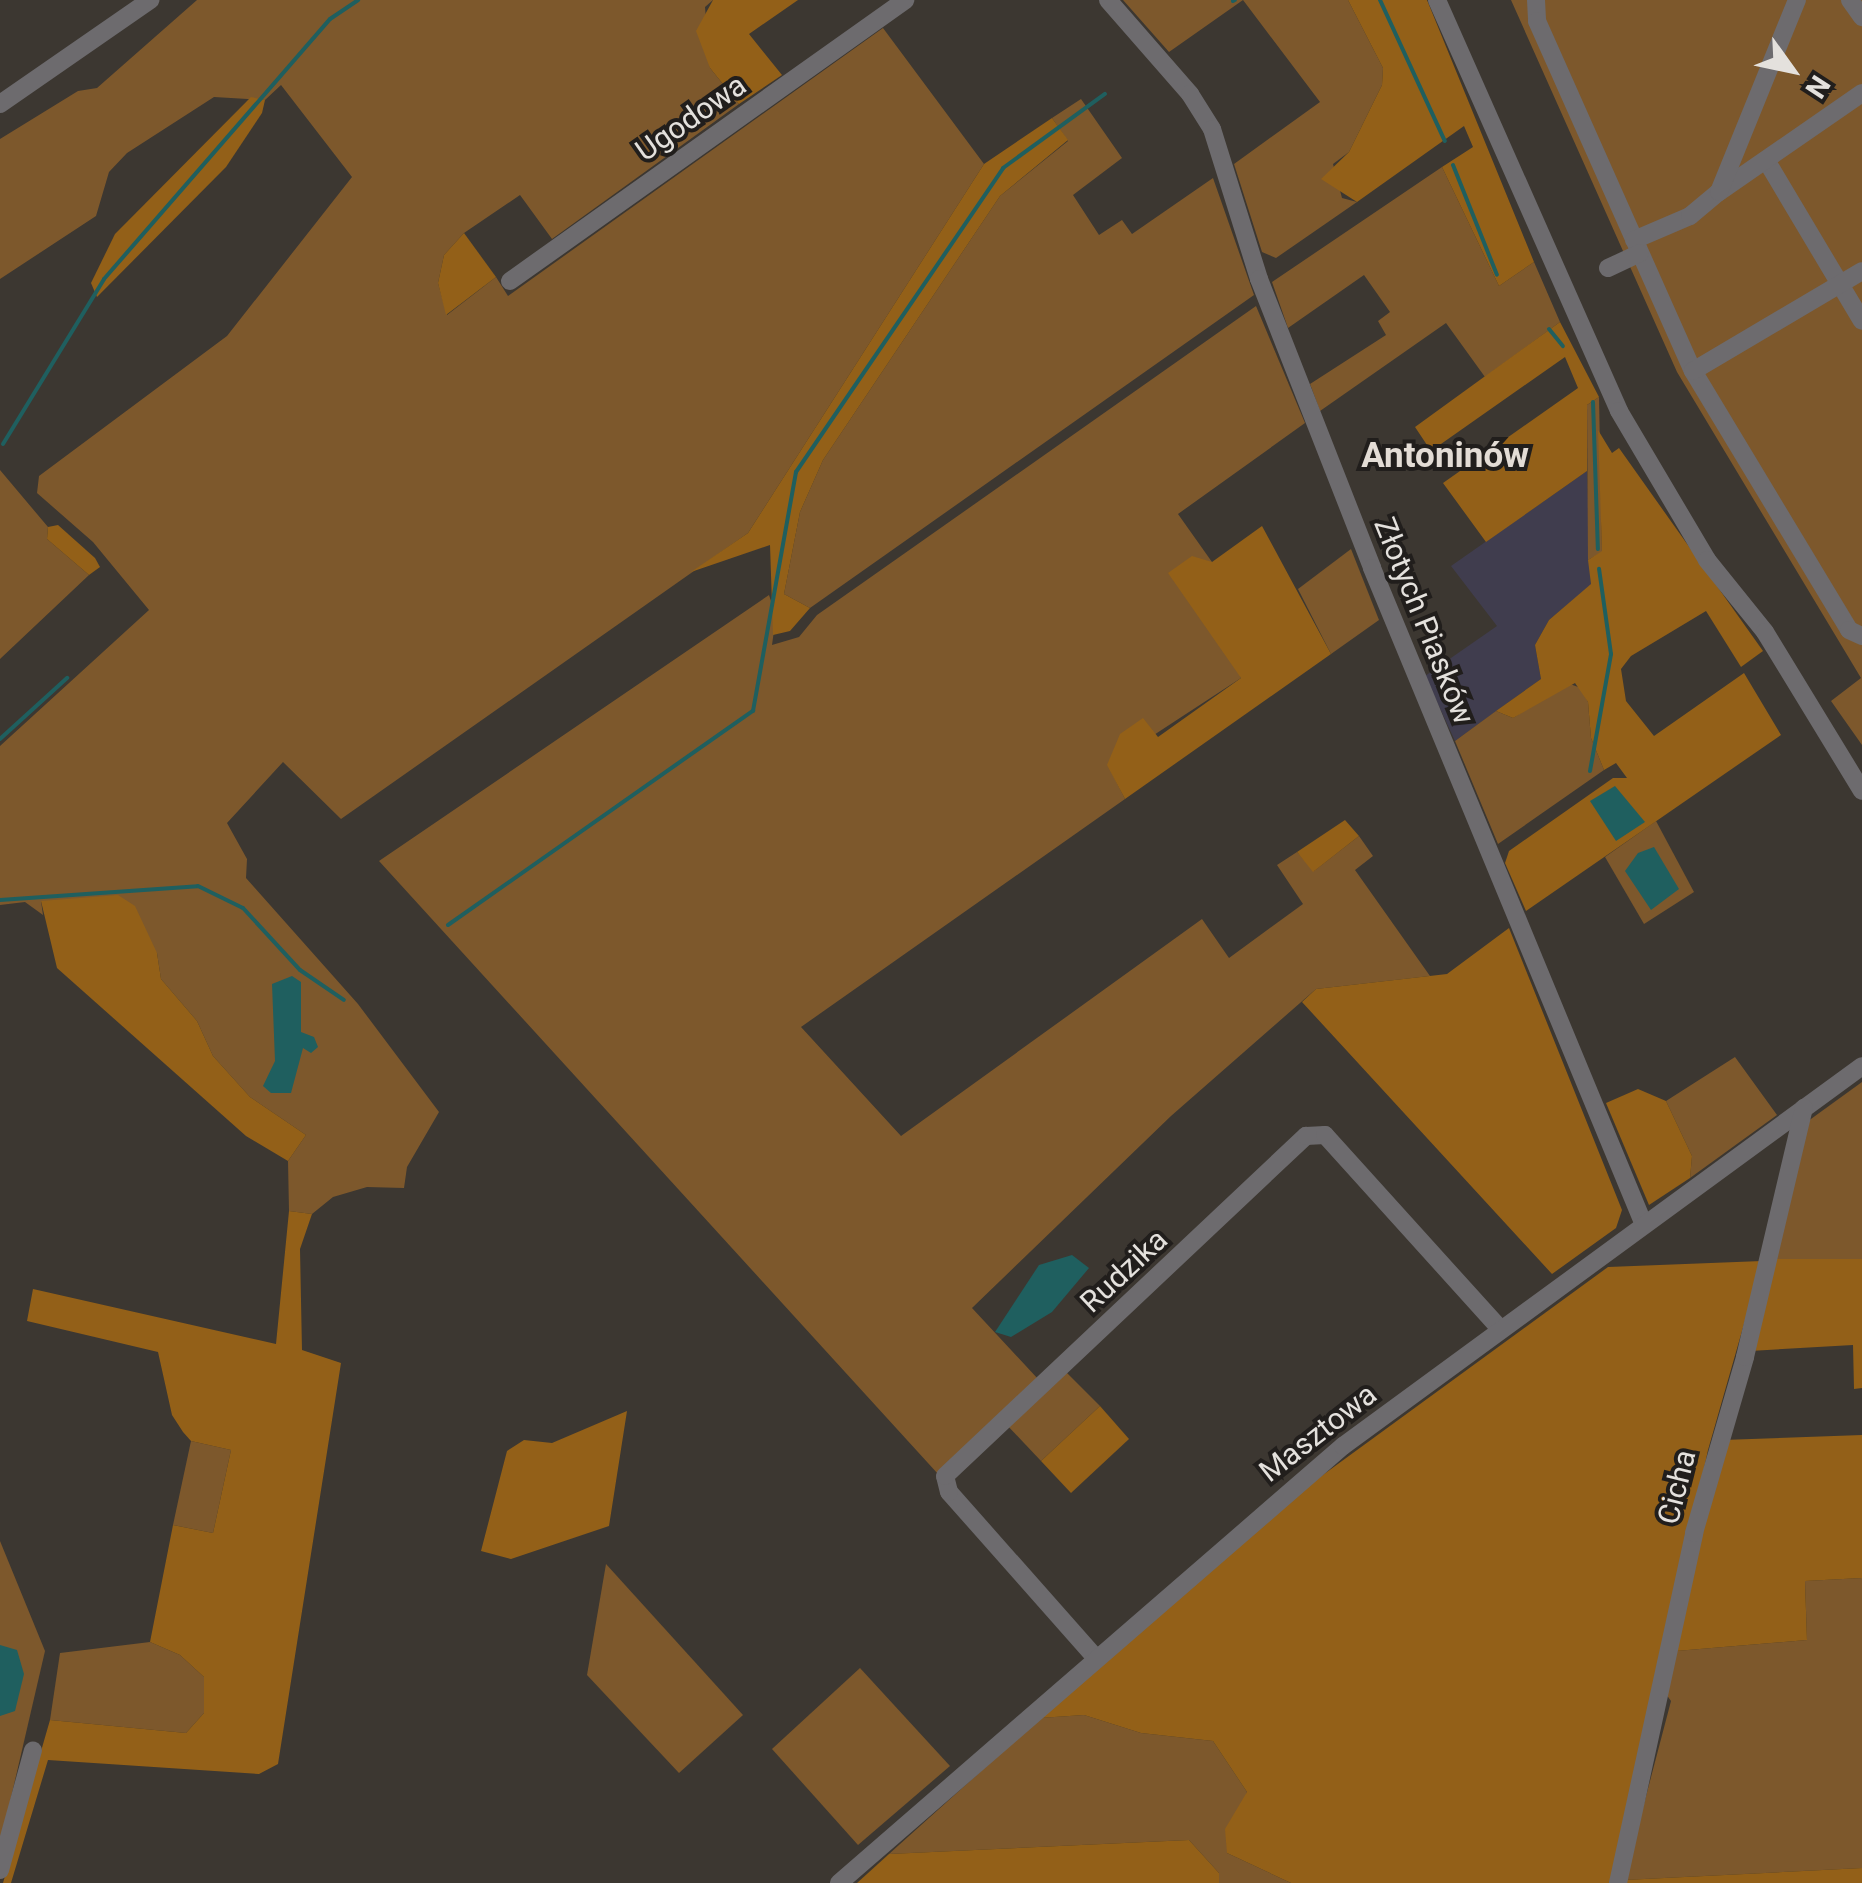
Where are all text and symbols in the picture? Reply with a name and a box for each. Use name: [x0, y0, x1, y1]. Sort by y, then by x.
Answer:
north arrow: [1742, 20, 1842, 120]
street label: Ugodowa: [629, 67, 753, 169]
text: N: [1798, 69, 1837, 104]
district label: Antoninów: [1361, 435, 1529, 477]
street label: Złotych Piasków: [1366, 512, 1482, 730]
street label: Rudzika: [1073, 1222, 1175, 1320]
street label: Masztowa: [1252, 1376, 1384, 1490]
street label: Cicha: [1650, 1446, 1704, 1528]

